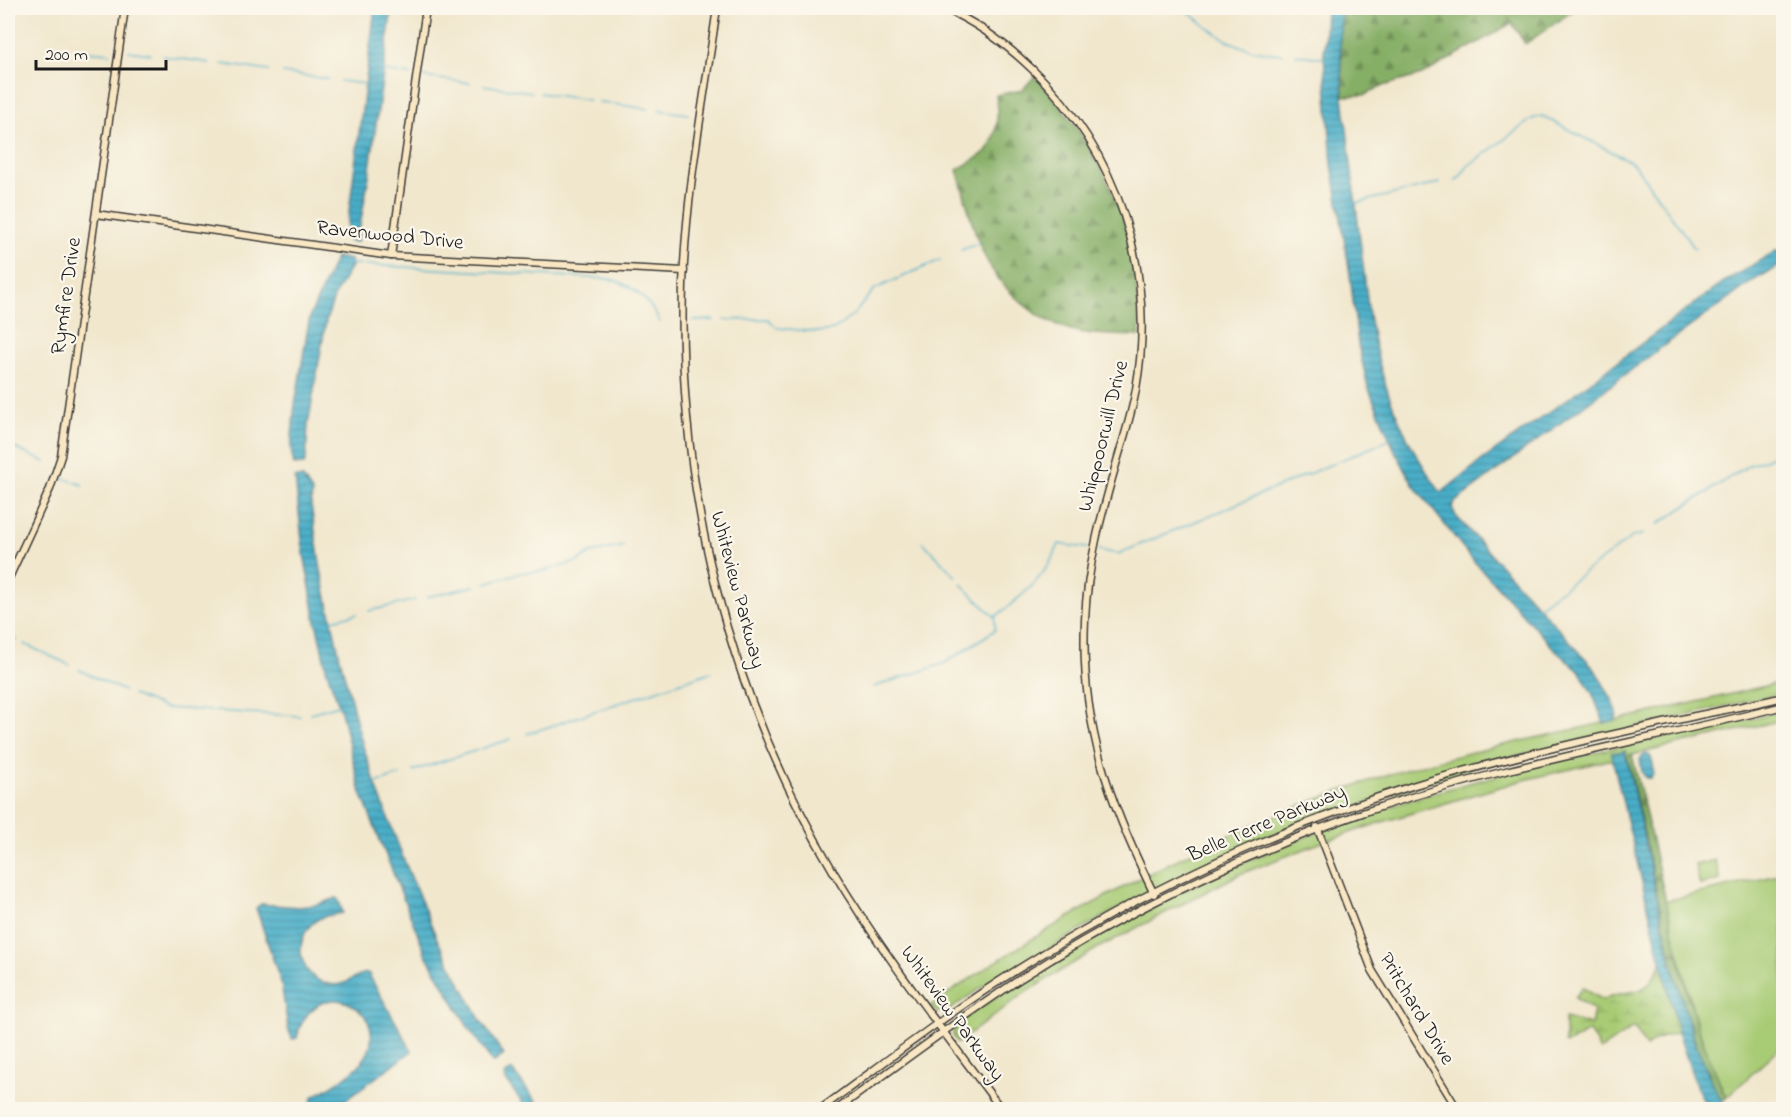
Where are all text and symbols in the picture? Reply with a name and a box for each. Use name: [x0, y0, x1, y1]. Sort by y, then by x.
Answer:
scale bar: [36, 33, 166, 71]
text: 200 m: [45, 43, 88, 69]
street label: Ravenwood Drive: [315, 213, 466, 259]
street label: Rymfire Drive: [44, 235, 92, 357]
street label: Whippoorwill Drive: [1071, 357, 1137, 515]
street label: Whiteview Parkway: [700, 508, 772, 672]
street label: Belle Terre Parkway: [1182, 777, 1351, 873]
street label: Whiteview Parkway: [891, 940, 1012, 1089]
street label: Pritchard Drive: [1371, 947, 1462, 1071]

